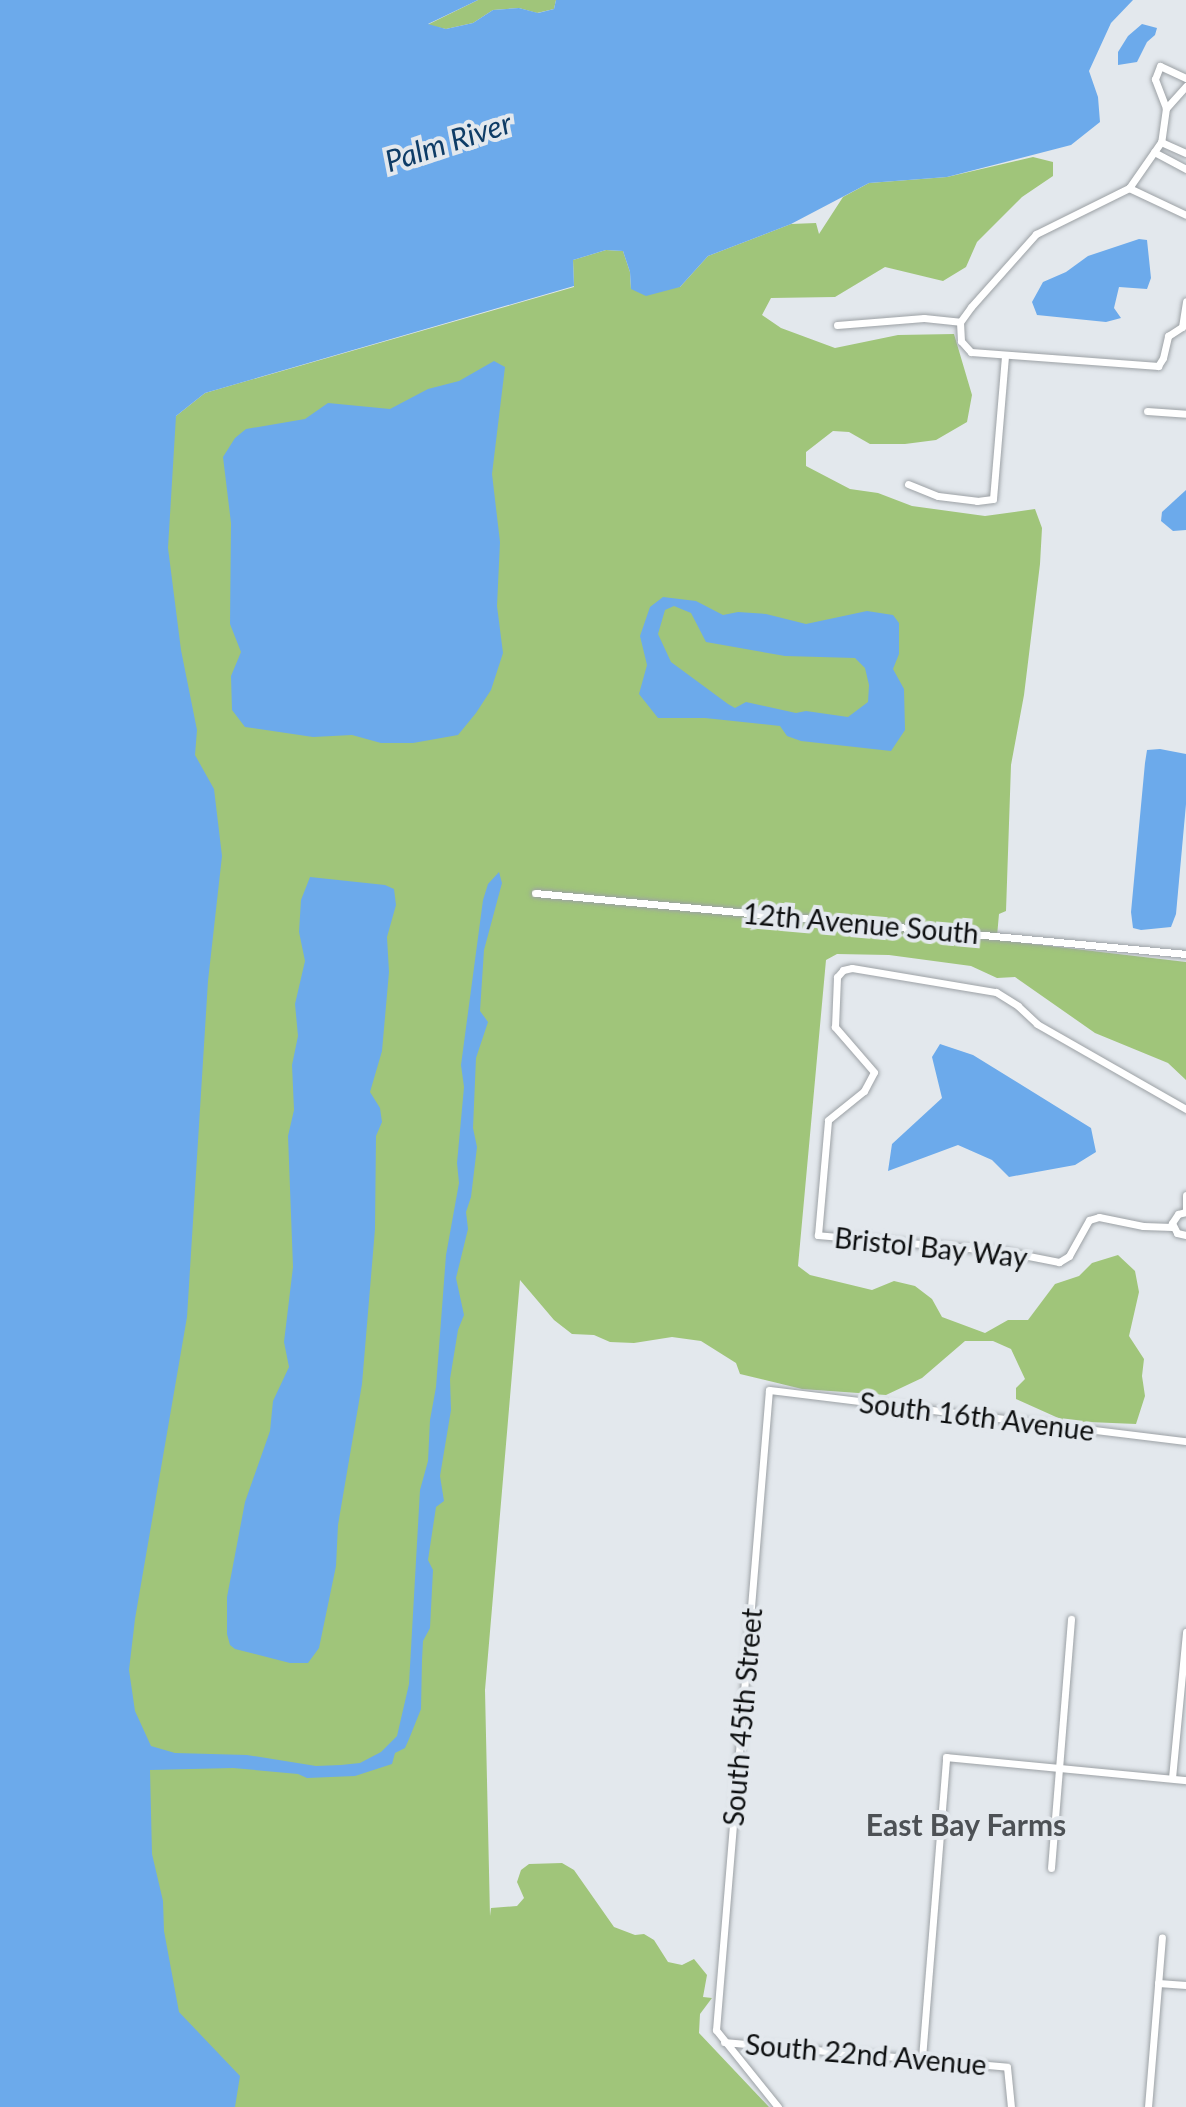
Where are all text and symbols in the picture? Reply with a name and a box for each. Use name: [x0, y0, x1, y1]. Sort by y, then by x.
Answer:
water label: Palm River: [380, 104, 516, 178]
street label: 12th Avenue South: [741, 896, 981, 950]
street label: Bristol Bay Way: [832, 1220, 1030, 1274]
street label: South 16th Avenue: [857, 1385, 1097, 1447]
street label: South 45th Street: [716, 1607, 768, 1827]
district label: East Bay Farms: [865, 1806, 1067, 1842]
street label: South 22nd Avenue: [743, 2027, 989, 2081]

